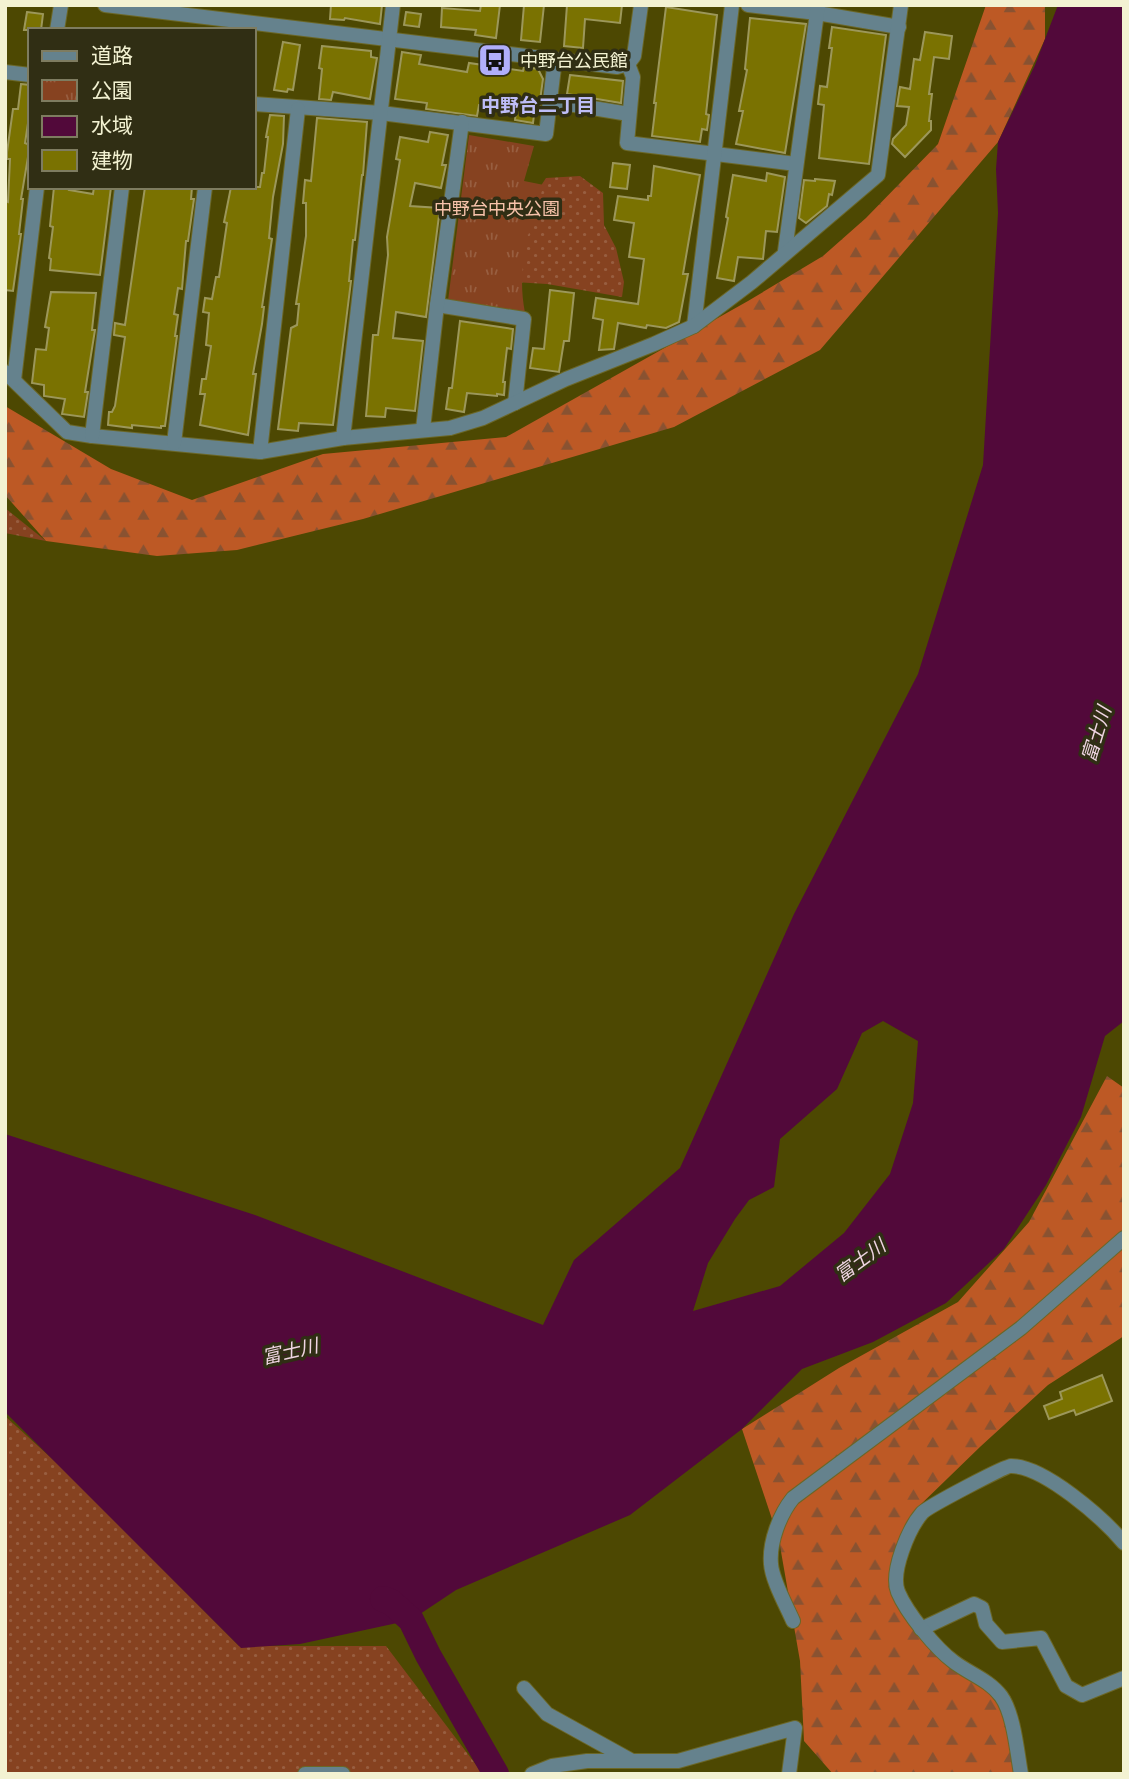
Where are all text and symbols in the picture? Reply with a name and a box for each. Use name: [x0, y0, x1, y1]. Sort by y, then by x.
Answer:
legend: [28, 28, 256, 189]
bus stop icon: 中野台公民館: [476, 41, 514, 79]
text: 道路: [91, 42, 133, 68]
place label: 中野台公民館: [520, 49, 628, 72]
text: 公園: [91, 77, 133, 103]
district label: 中野台二丁目: [481, 93, 595, 117]
text: 水域: [91, 112, 133, 138]
text: 建物: [91, 147, 133, 173]
park label: 中野台中央公園: [434, 197, 560, 220]
water label: 富士川: [1076, 701, 1116, 765]
water label: 富士川: [830, 1232, 892, 1286]
water label: 富士川: [260, 1332, 322, 1369]

